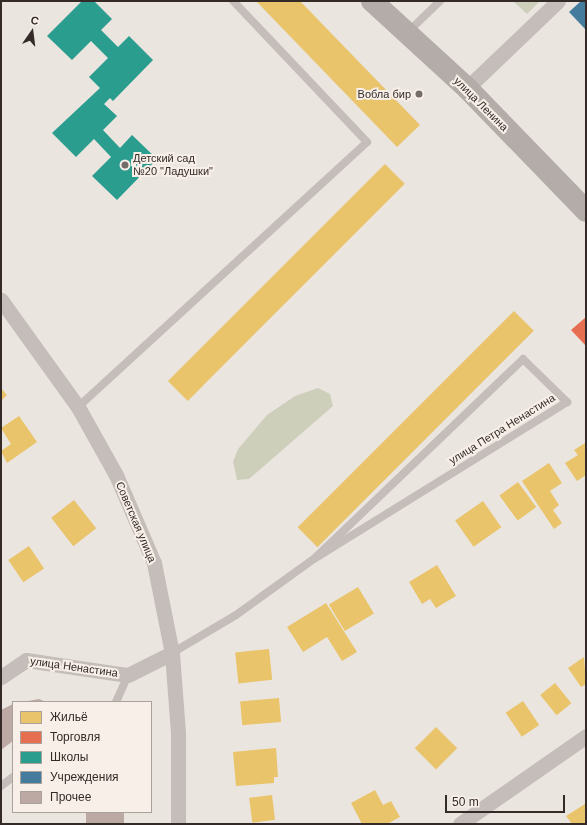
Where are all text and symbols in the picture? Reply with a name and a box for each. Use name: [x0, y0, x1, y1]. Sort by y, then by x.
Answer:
north arrow: [12, 12, 52, 52]
text: С: [30, 14, 40, 27]
street label: улица Ленина: [451, 74, 511, 134]
place label: Вобла бир: [358, 87, 411, 101]
marker: Вобла бир: [414, 89, 424, 99]
place label: Детский сад №20 "Ладушки": [133, 152, 213, 178]
marker: Детский сад №20 "Ладушки": [120, 160, 130, 170]
street label: улица Петра Ненастина: [447, 391, 557, 467]
street label: Советская улица: [113, 480, 159, 564]
street label: улица Ненастина: [29, 654, 119, 680]
legend: [12, 701, 152, 813]
text: Жильё: [50, 710, 88, 724]
text: Торговля: [50, 730, 100, 744]
text: Школы: [50, 750, 88, 764]
text: Учреждения: [50, 770, 119, 784]
scale bar: [447, 787, 567, 813]
text: Прочее: [50, 790, 91, 804]
text: 50 m: [452, 795, 479, 809]

